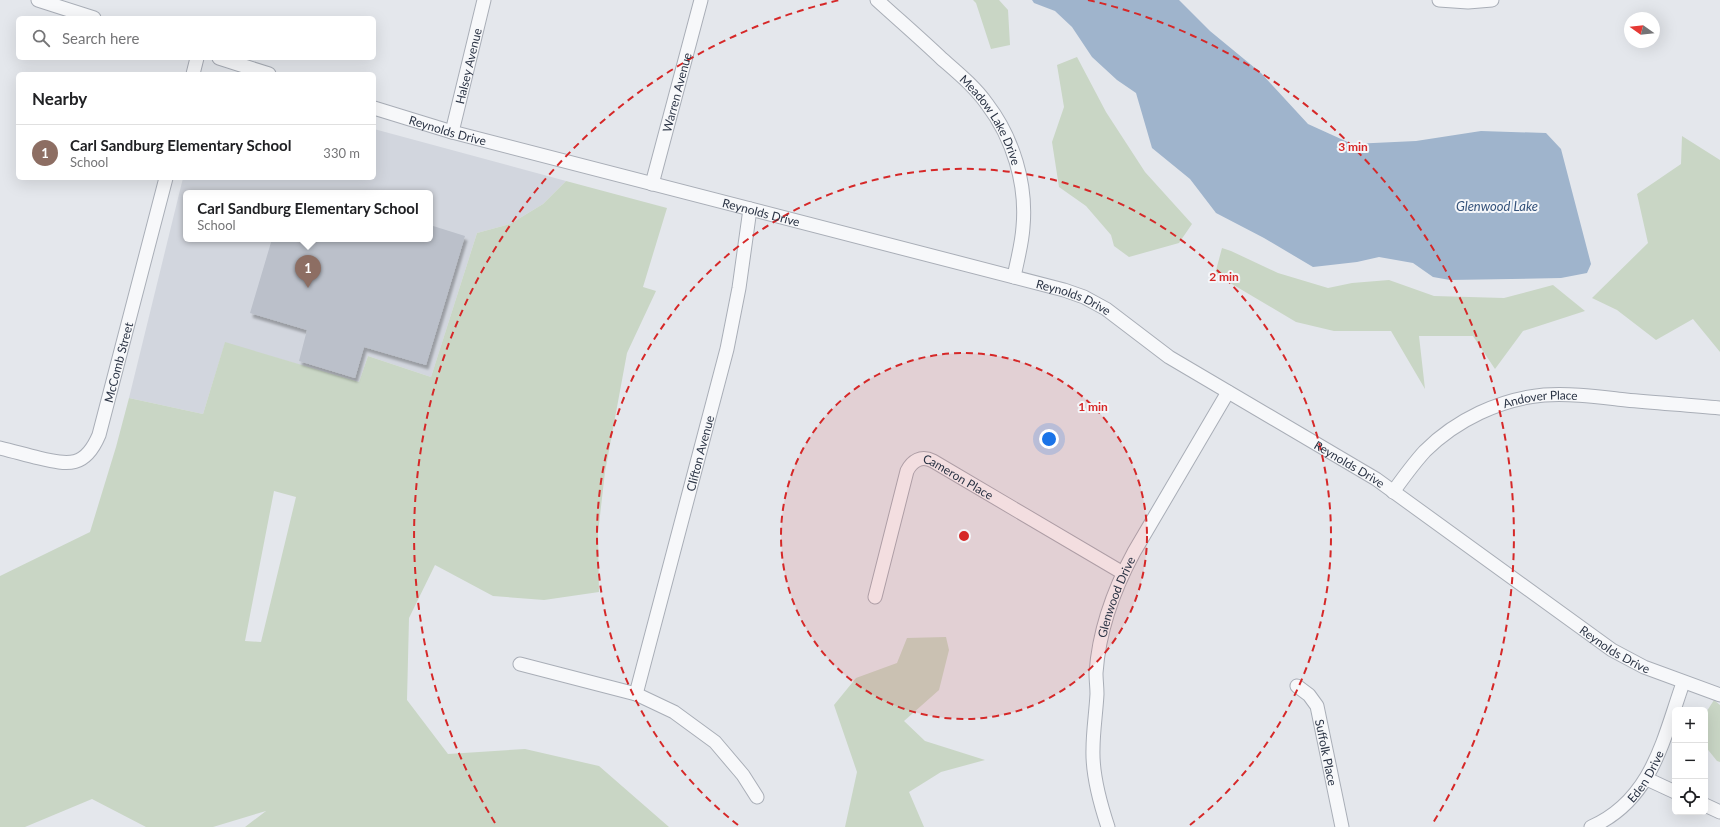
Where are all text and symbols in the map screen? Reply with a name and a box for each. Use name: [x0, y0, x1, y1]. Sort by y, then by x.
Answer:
north arrow: [1624, 12, 1660, 48]
search box: [16, 16, 376, 60]
street label: Halsey Avenue: [452, 26, 484, 105]
icon: search: [30, 27, 52, 49]
text: Search here: [62, 29, 139, 47]
street label: Warren Avenue: [659, 51, 694, 134]
street label: Meadow Lake Drive: [957, 71, 1024, 167]
text: Nearby: [32, 88, 87, 109]
street label: Reynolds Drive: [407, 112, 488, 148]
text: Carl Sandburg Elementary School: [70, 136, 291, 154]
text: 3 min: [1338, 139, 1368, 154]
text: 1: [41, 145, 49, 161]
text: 330 m: [323, 145, 360, 161]
text: School: [70, 154, 108, 170]
popup: [183, 190, 433, 242]
street label: Reynolds Drive: [721, 195, 802, 229]
water label: Glenwood Lake: [1456, 198, 1538, 214]
text: Carl Sandburg Elementary School: [197, 199, 419, 217]
text: School: [197, 217, 236, 233]
pin: 1: [295, 255, 321, 288]
text: 2 min: [1209, 269, 1239, 284]
street label: Reynolds Drive: [1035, 276, 1114, 318]
street label: McComb Street: [100, 320, 136, 404]
street label: Andover Place: [1501, 387, 1578, 411]
text: 1 min: [1078, 399, 1108, 414]
street label: Clifton Avenue: [682, 414, 717, 493]
your location: [1039, 429, 1059, 449]
street label: Reynolds Drive: [1312, 437, 1388, 491]
street label: Cameron Place: [922, 451, 996, 502]
centre of rings: [957, 529, 971, 543]
street label: Glenwood Drive: [1094, 554, 1138, 639]
street label: Reynolds Drive: [1577, 622, 1652, 676]
map controls: [1672, 707, 1708, 815]
button: +: [1672, 707, 1708, 743]
street label: Suffolk Place: [1312, 718, 1341, 787]
button: −: [1672, 743, 1708, 779]
street label: Eden Drive: [1624, 748, 1666, 805]
button: locate: [1672, 779, 1708, 815]

